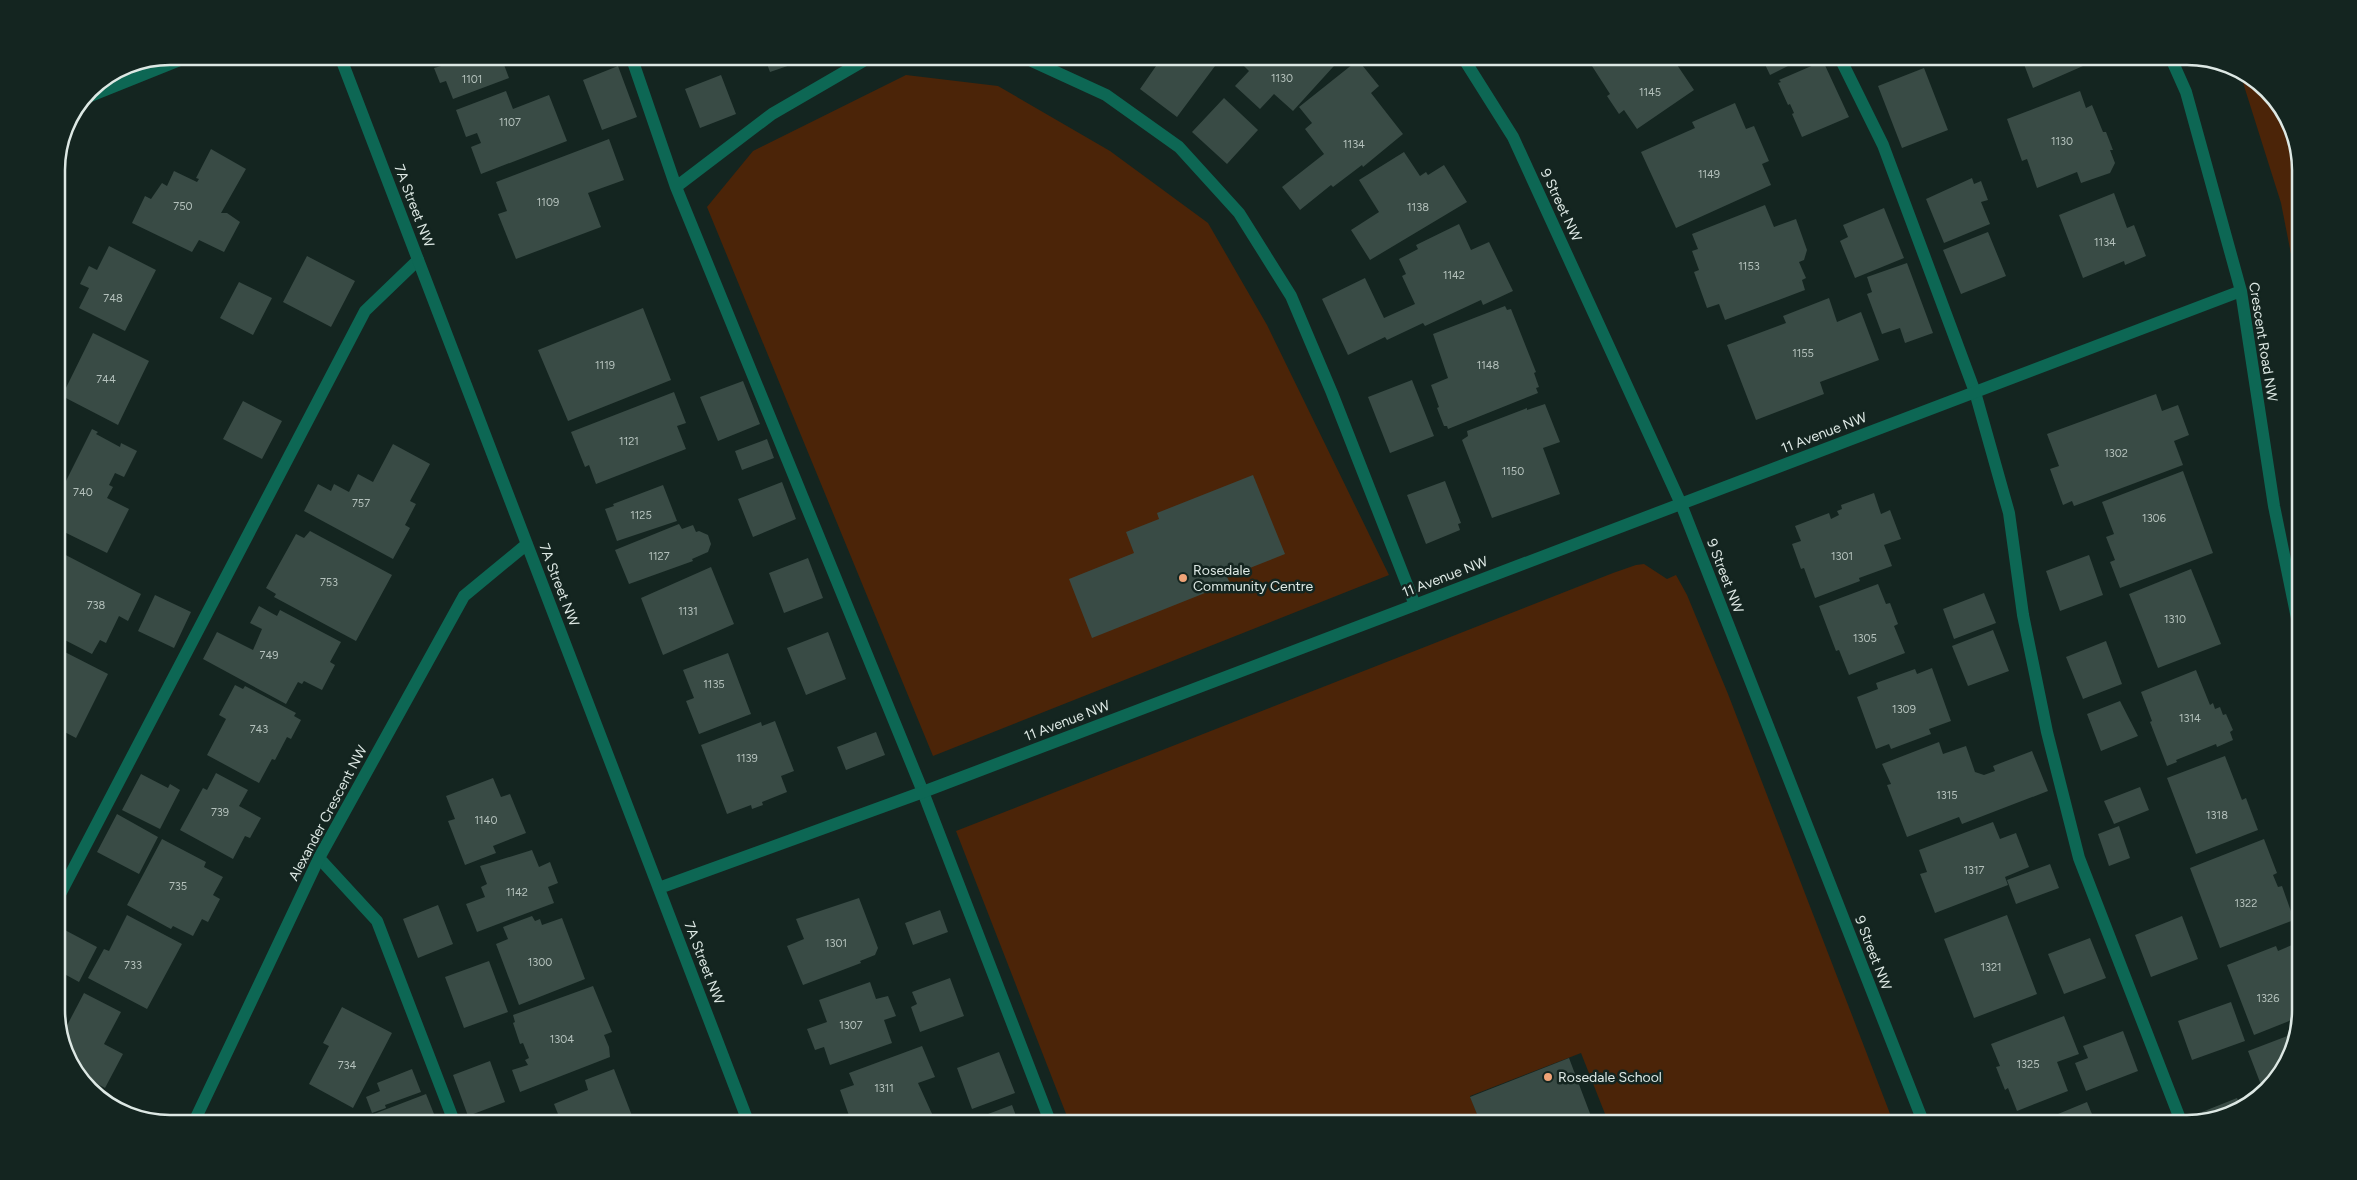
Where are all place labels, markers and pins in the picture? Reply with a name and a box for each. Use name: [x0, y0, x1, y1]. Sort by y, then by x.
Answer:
place label: Rosedale Community Centre: [1193, 562, 1314, 595]
marker: Rosedale Community Centre: [1177, 572, 1189, 584]
place label: Rosedale School: [1558, 1069, 1662, 1086]
marker: Rosedale School: [1542, 1071, 1554, 1083]

